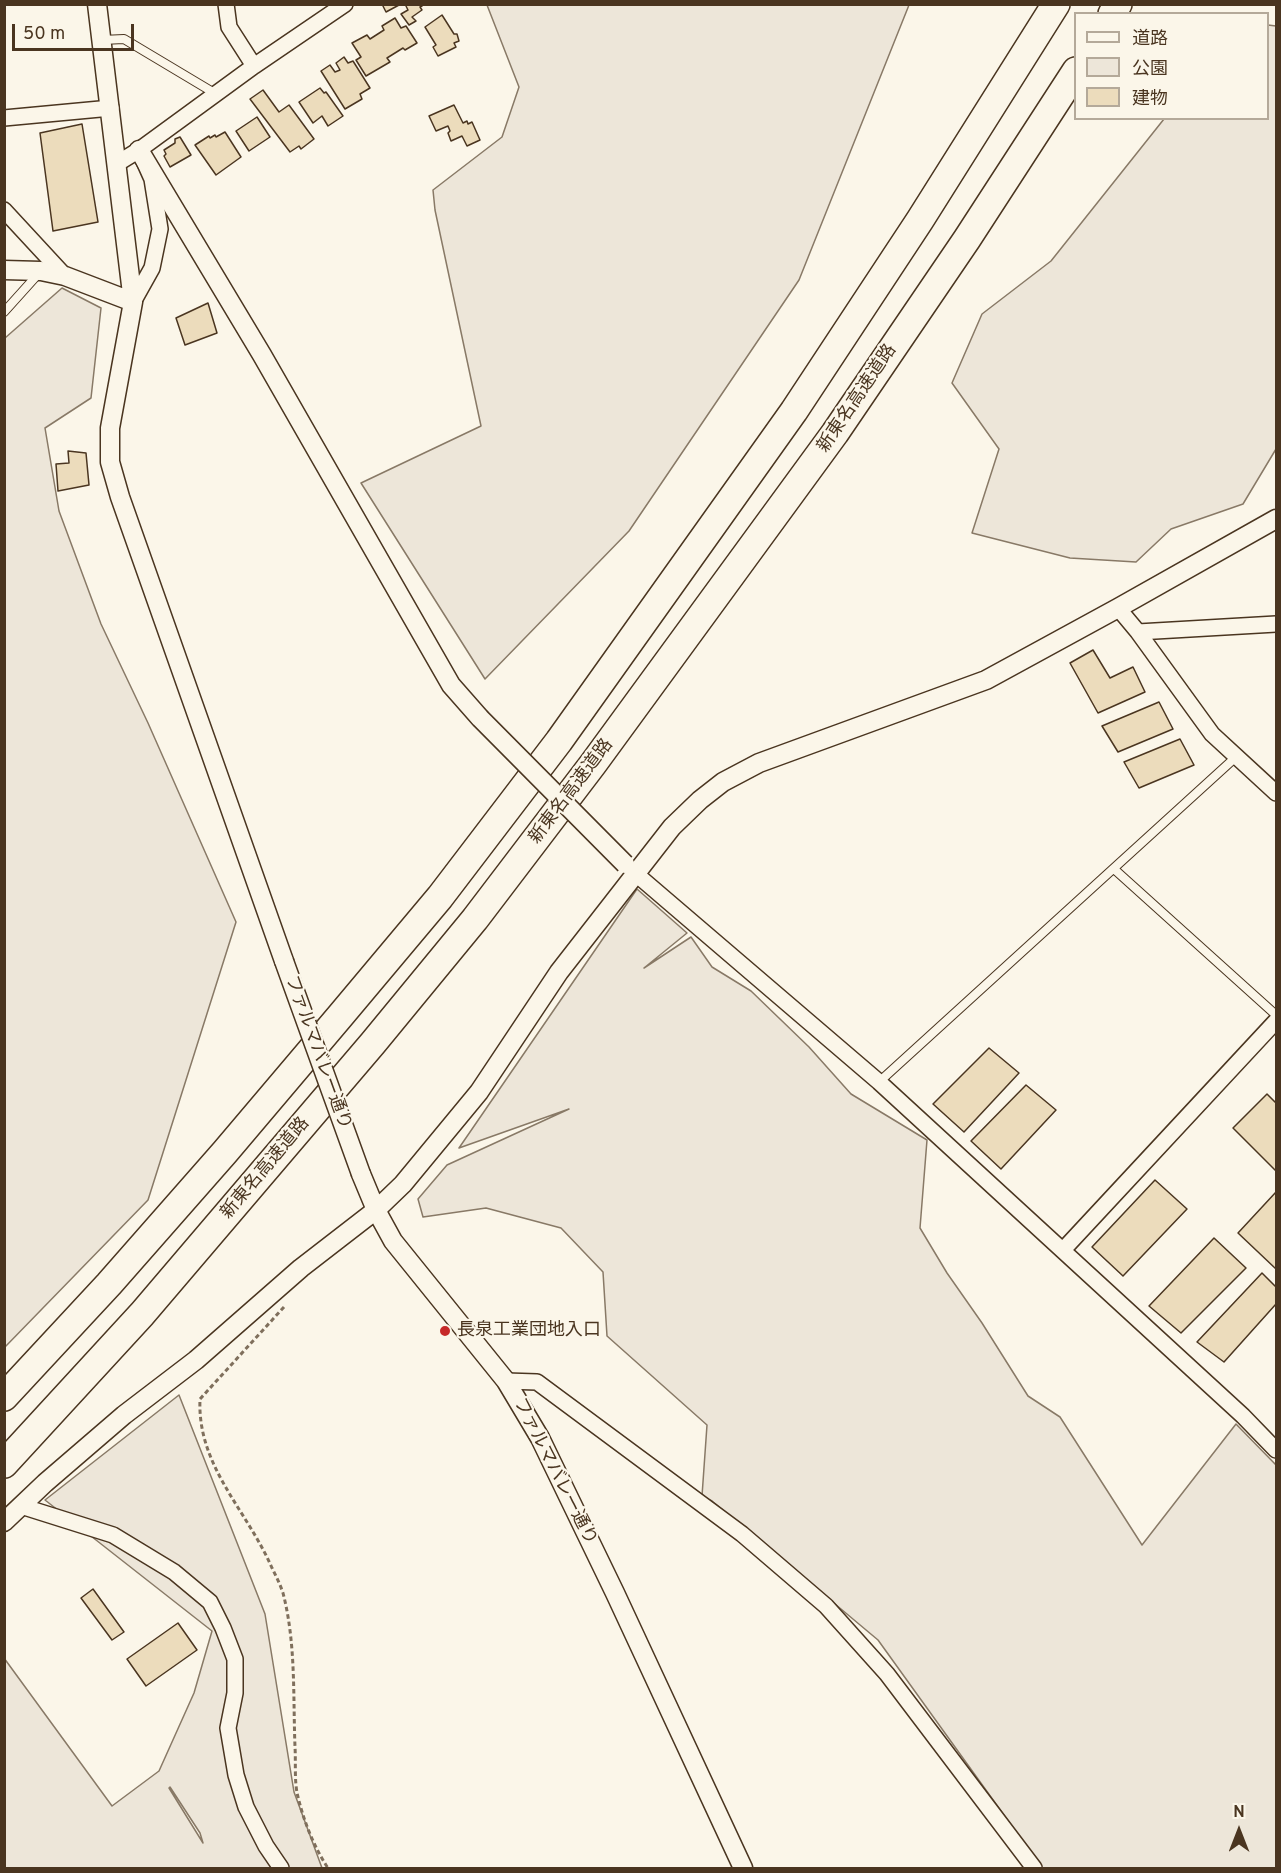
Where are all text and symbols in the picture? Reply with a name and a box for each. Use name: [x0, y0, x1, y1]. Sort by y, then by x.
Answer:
scale bar: [15, 12, 136, 50]
legend: [1074, 12, 1269, 120]
text: 50 m: [23, 23, 65, 46]
text: 道路: [1132, 28, 1168, 51]
text: 公園: [1132, 58, 1168, 81]
text: 建物: [1132, 88, 1168, 111]
street label: 新東名高速道路: [814, 341, 902, 457]
street label: 新東名高速道路: [525, 735, 619, 849]
street label: ファルマバレー通り: [279, 973, 355, 1133]
street label: 新東名高速道路: [217, 1114, 315, 1224]
place label: 長泉工業団地入口: [457, 1320, 601, 1342]
marker: 長泉工業団地入口: [438, 1324, 452, 1338]
street label: ファルマバレー通り: [508, 1395, 600, 1549]
north arrow: [1209, 1801, 1269, 1861]
text: N: [1233, 1803, 1245, 1823]

